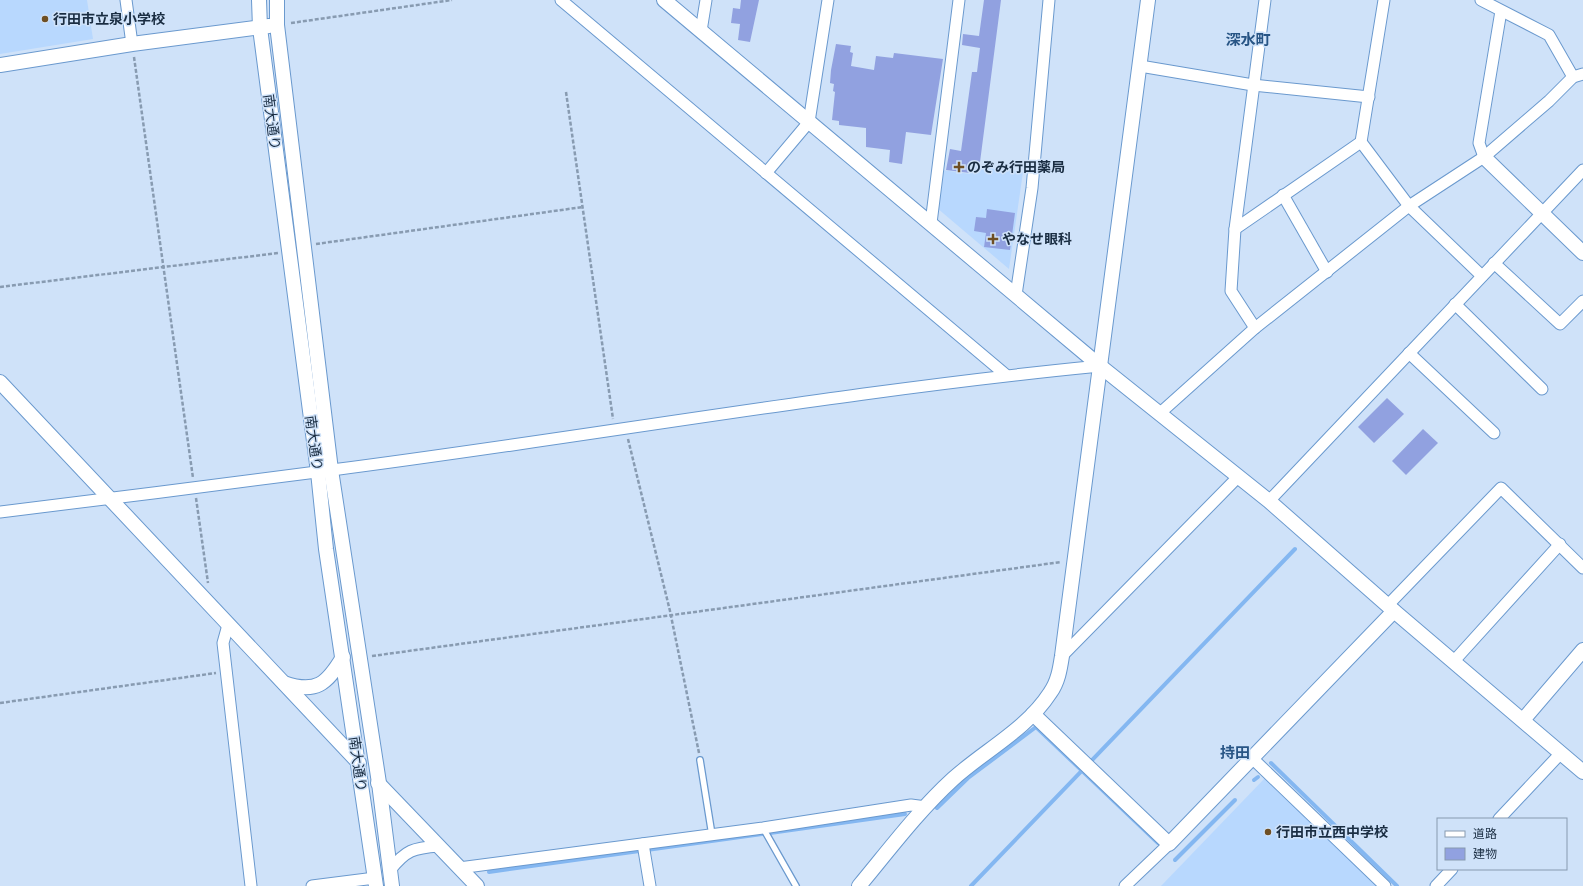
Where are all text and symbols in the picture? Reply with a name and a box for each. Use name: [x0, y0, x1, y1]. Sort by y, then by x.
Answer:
place label: 行田市立泉小学校: [53, 10, 165, 28]
marker: 行田市立泉小学校: [40, 14, 50, 24]
district label: 深水町: [1225, 30, 1271, 50]
street label: 南大通り: [260, 93, 284, 151]
place label: のぞみ行田薬局: [967, 158, 1065, 176]
marker: のぞみ行田薬局: [954, 162, 964, 172]
place label: やなせ眼科: [1002, 230, 1072, 248]
marker: やなせ眼科: [987, 233, 999, 245]
street label: 南大通り: [301, 414, 327, 472]
street label: 南大通り: [345, 735, 371, 793]
district label: 持田: [1220, 743, 1250, 763]
legend: [1437, 818, 1567, 870]
place label: 行田市立西中学校: [1276, 823, 1388, 841]
text: 道路: [1473, 826, 1497, 842]
marker: 行田市立西中学校: [1263, 827, 1273, 837]
text: 建物: [1473, 846, 1497, 862]

